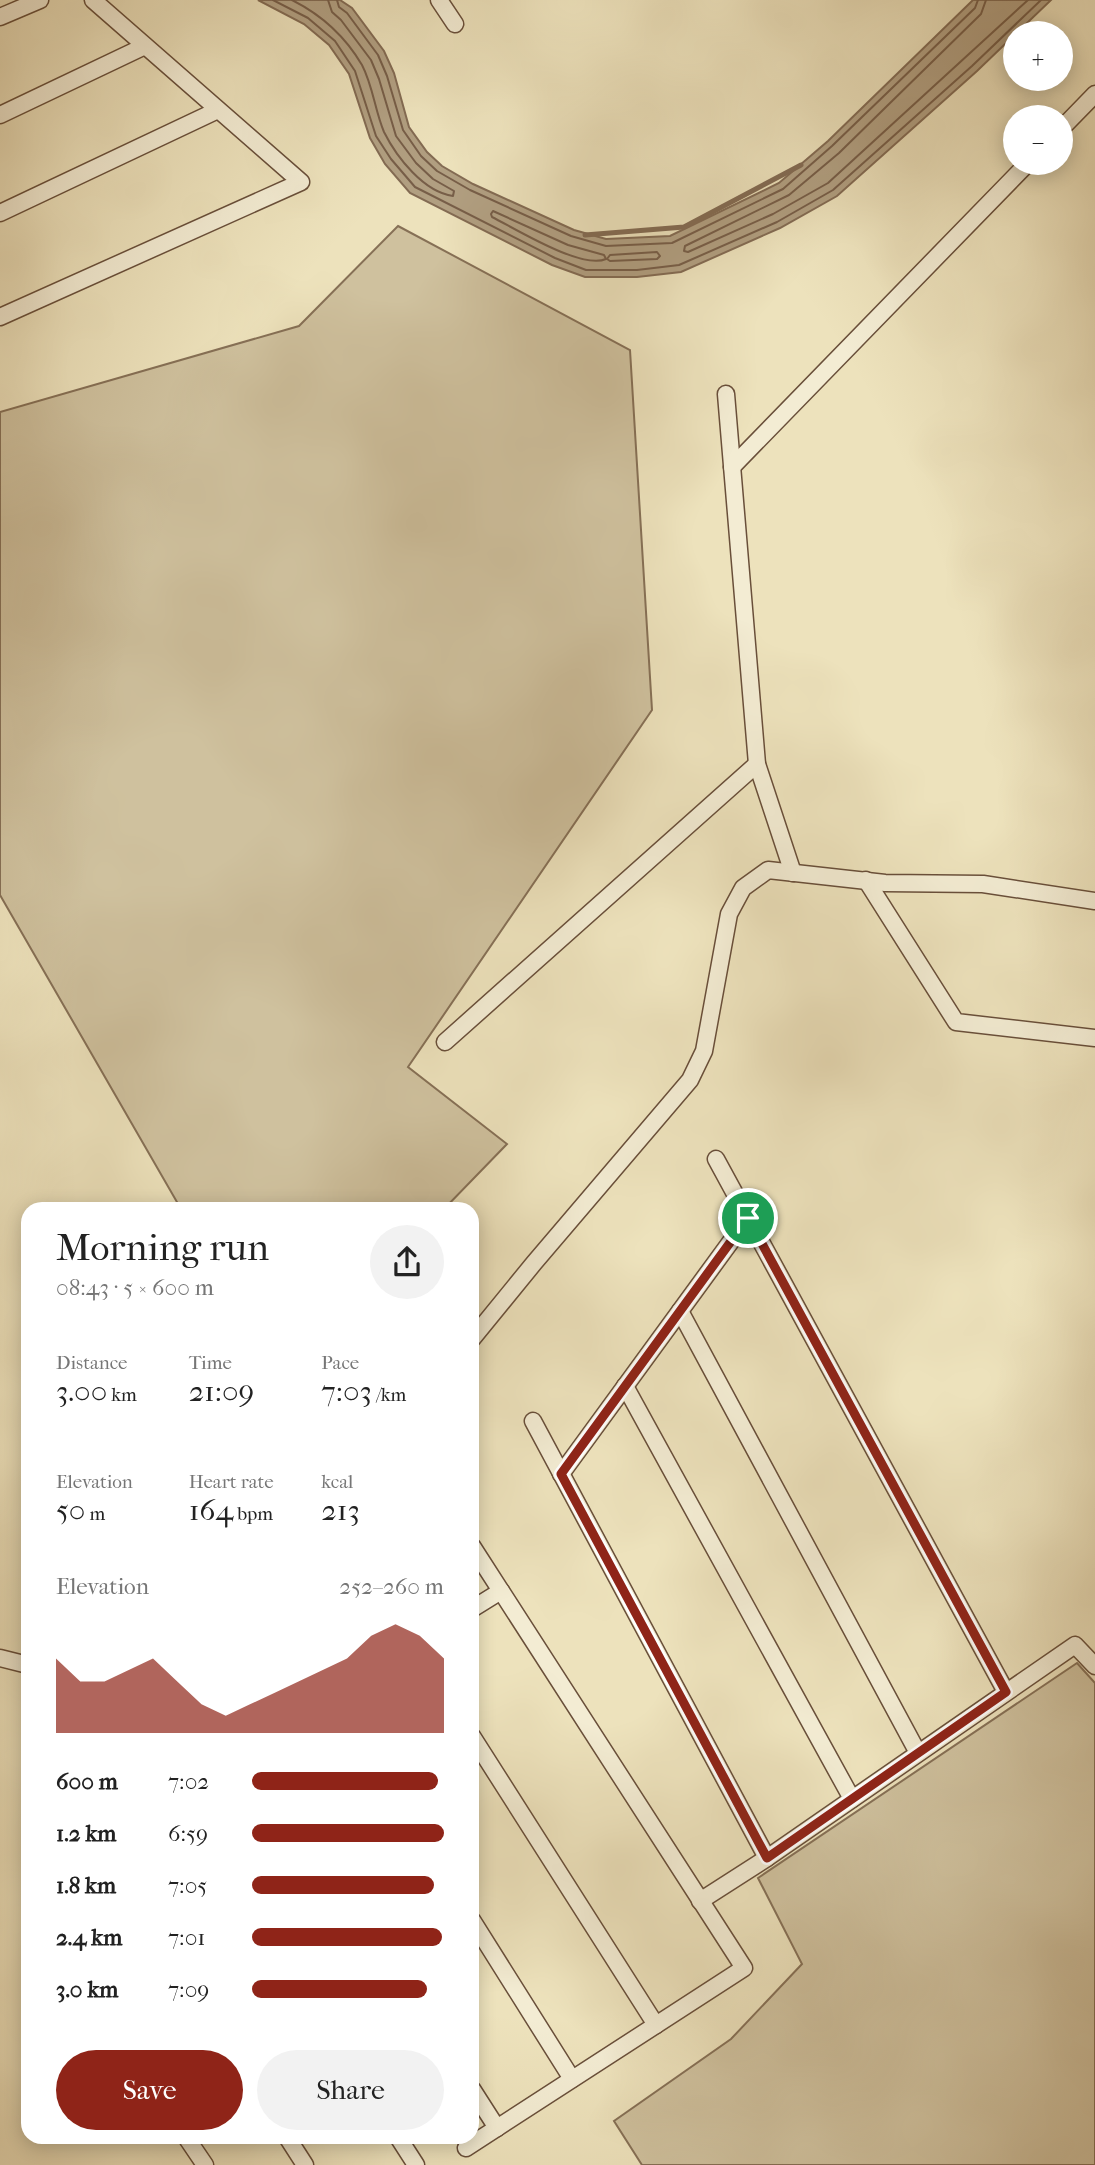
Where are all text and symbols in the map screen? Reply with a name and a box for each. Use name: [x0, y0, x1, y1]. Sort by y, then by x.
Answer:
map controls: [1003, 21, 1073, 175]
button: +: [1003, 21, 1073, 91]
button: −: [1003, 105, 1073, 175]
pin: [718, 1188, 778, 1248]
icon: arrive: [729, 1199, 767, 1237]
text: Morning run: [56, 1225, 269, 1270]
button: share: [370, 1225, 444, 1299]
text: 08:43 · 5 × 600 m: [56, 1274, 214, 1301]
text: Distance: [56, 1352, 127, 1374]
text: Time: [189, 1352, 232, 1374]
text: Pace: [321, 1352, 359, 1374]
text: 3.00: [56, 1374, 107, 1409]
text: 21:09: [189, 1374, 254, 1409]
text: 7:03: [321, 1374, 372, 1409]
text: km: [107, 1384, 137, 1406]
text: /km: [372, 1384, 406, 1406]
text: Elevation: [56, 1471, 133, 1493]
text: Heart rate: [189, 1471, 274, 1493]
text: kcal: [321, 1471, 353, 1493]
text: 50: [56, 1493, 85, 1528]
text: 164: [189, 1493, 233, 1528]
text: 213: [321, 1493, 360, 1528]
text: m: [85, 1503, 105, 1525]
text: bpm: [233, 1503, 273, 1525]
text: Elevation: [56, 1573, 149, 1600]
text: 252–260 m: [339, 1573, 444, 1600]
text: 600 m: [56, 1768, 118, 1795]
text: 7:02: [168, 1768, 209, 1795]
text: 1.2 km: [56, 1820, 116, 1847]
text: 6:59: [168, 1820, 208, 1847]
text: 1.8 km: [56, 1872, 116, 1899]
text: 7:05: [168, 1872, 207, 1899]
text: 2.4 km: [56, 1924, 122, 1951]
text: 7:01: [168, 1924, 205, 1951]
text: 3.0 km: [56, 1976, 118, 2003]
text: 7:09: [168, 1976, 209, 2003]
button: Save: [56, 2050, 243, 2130]
button: Share: [257, 2050, 444, 2130]

